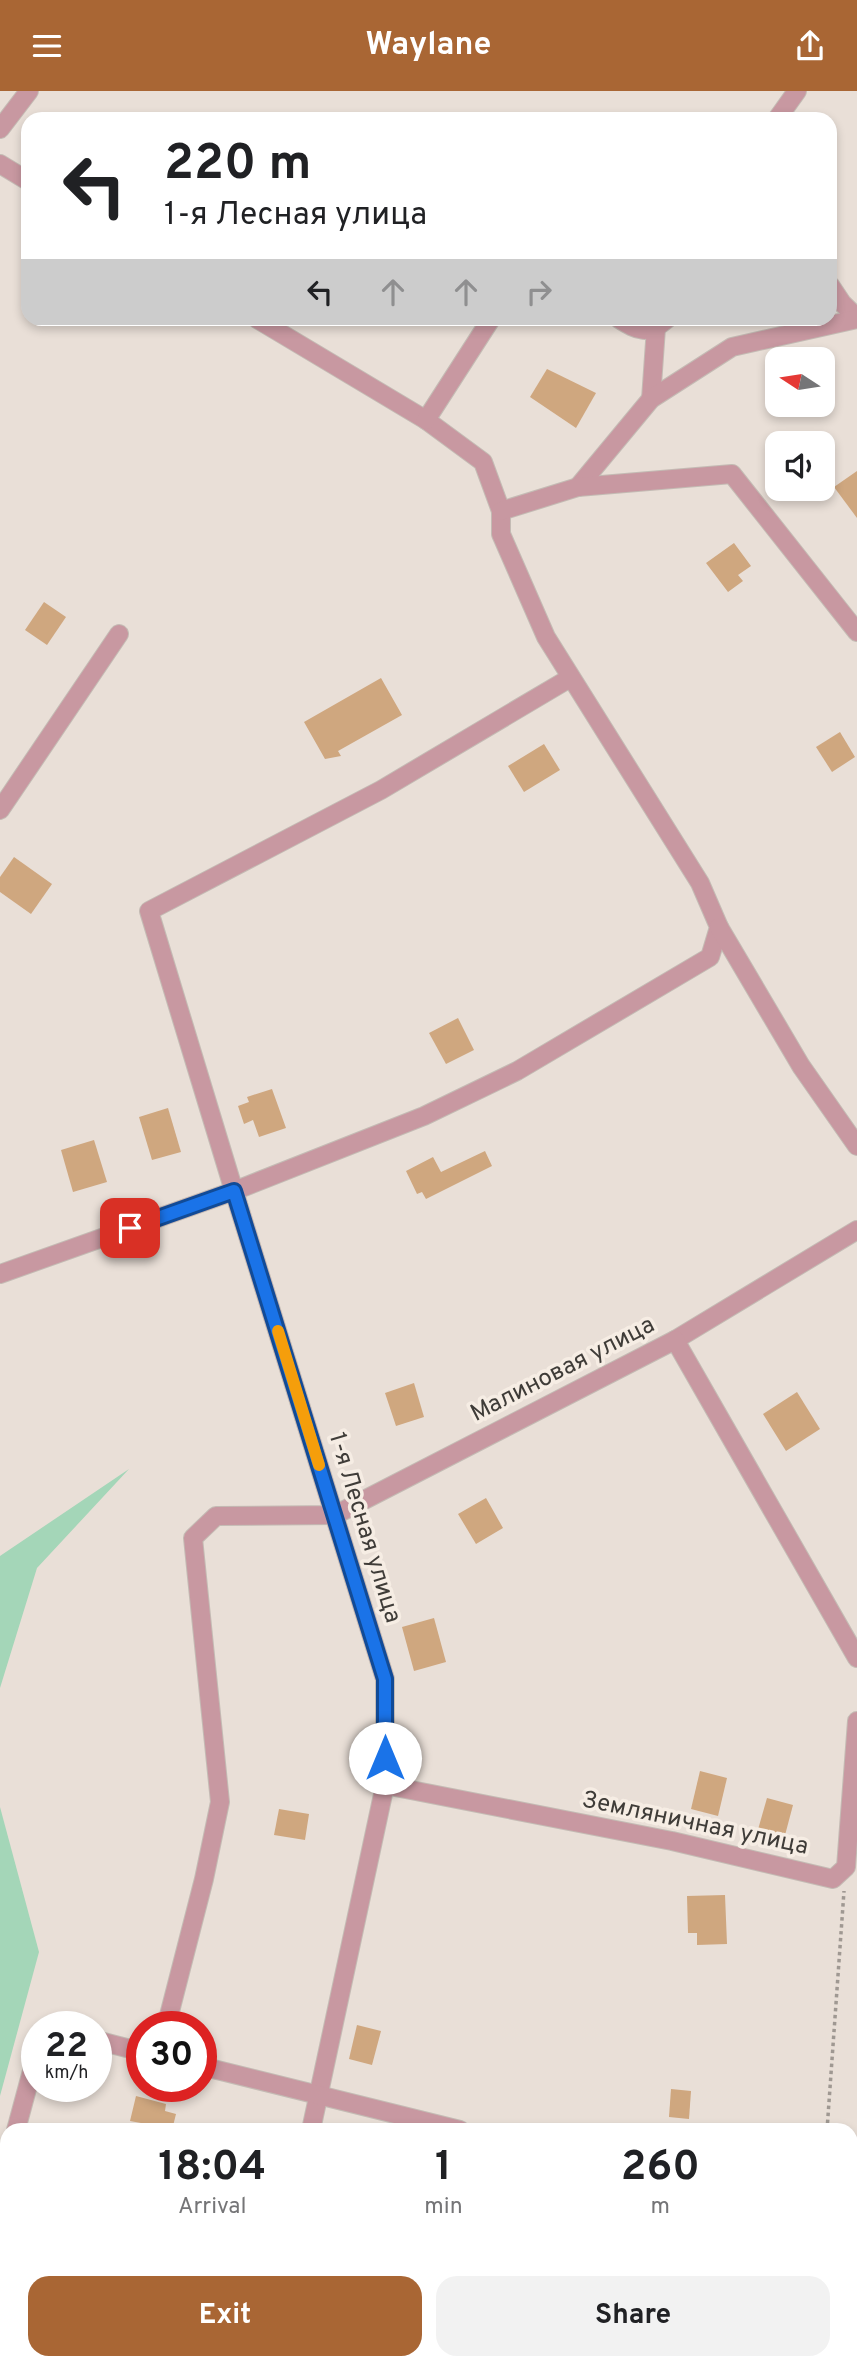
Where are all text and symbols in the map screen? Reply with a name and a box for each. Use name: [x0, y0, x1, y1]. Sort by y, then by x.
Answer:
text: Waylane: [366, 26, 491, 66]
icon: menu: [28, 27, 66, 65]
icon: share: [791, 27, 829, 65]
text: 220 m: [164, 135, 311, 197]
icon: left: [49, 140, 140, 231]
text: 1-я Лесная улица: [164, 196, 427, 236]
icon: left: [301, 273, 339, 311]
icon: ahead: [374, 273, 412, 311]
icon: ahead: [447, 273, 485, 311]
icon: right: [520, 273, 558, 311]
north arrow: [765, 347, 835, 417]
map controls: [765, 347, 835, 501]
button: sound: [765, 431, 835, 501]
pin: [100, 1198, 160, 1258]
icon: arrive: [111, 1209, 149, 1247]
street label: Малиновая улица: [466, 1311, 660, 1429]
street label: 1-я Лесная улица: [321, 1429, 407, 1627]
position arrow: [348, 1721, 422, 1795]
street label: Земляничная улица: [579, 1785, 811, 1863]
speed limit sign: 30: [126, 2011, 217, 2102]
text: 22: [45, 2025, 88, 2069]
text: km/h: [45, 2062, 88, 2085]
text: 18:04: [158, 2142, 266, 2195]
text: 1: [435, 2142, 452, 2195]
text: 260: [621, 2142, 700, 2195]
text: Arrival: [178, 2193, 246, 2222]
text: min: [424, 2193, 463, 2222]
text: m: [651, 2193, 670, 2222]
button: Exit: [28, 2276, 422, 2356]
button: Share: [436, 2276, 830, 2356]

